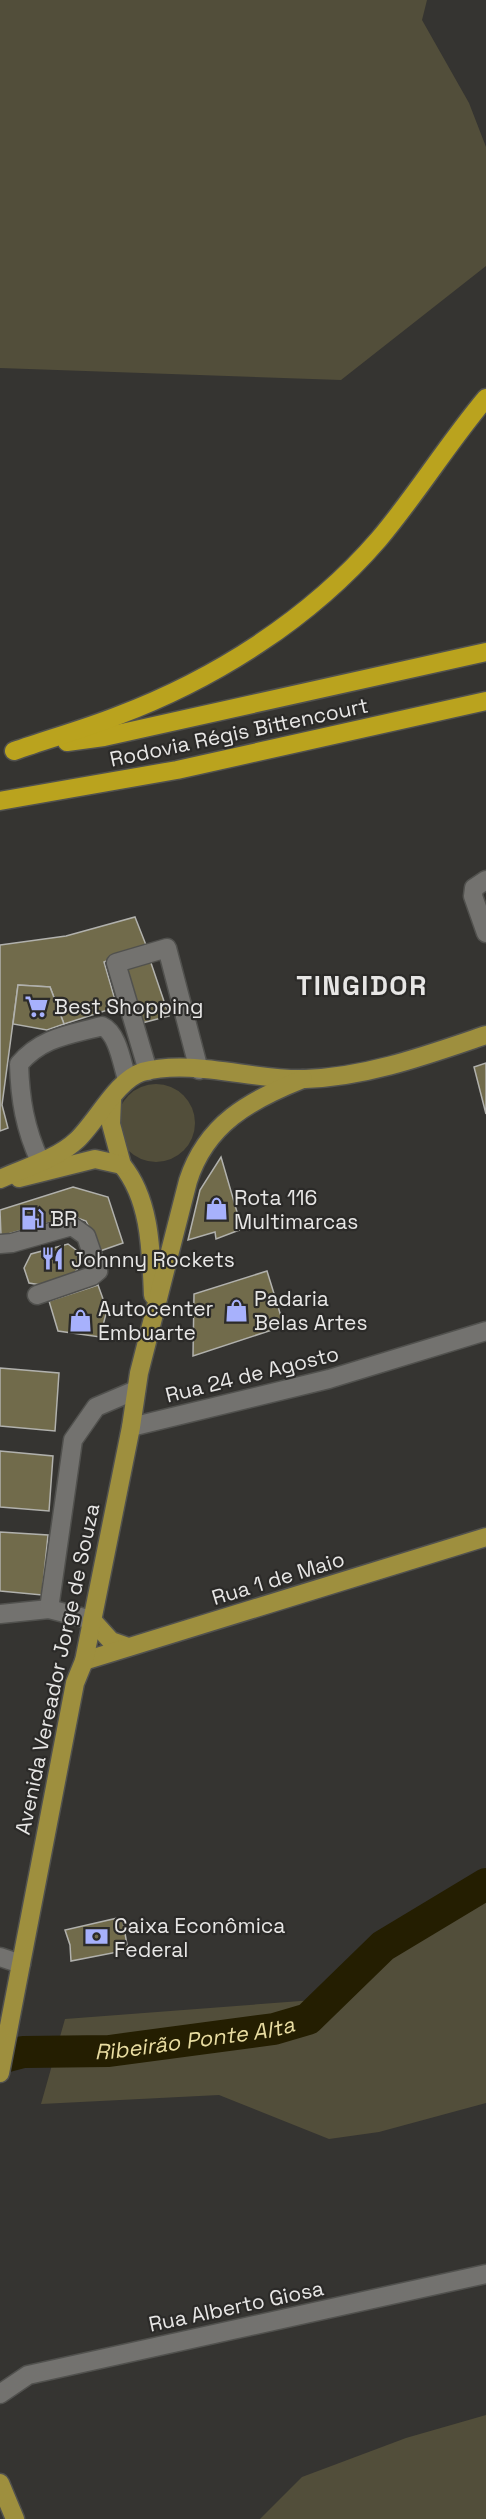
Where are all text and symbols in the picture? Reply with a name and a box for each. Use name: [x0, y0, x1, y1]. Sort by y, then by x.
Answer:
street label: Rodovia Régis Bittencourt: [107, 691, 371, 773]
district label: TINGIDOR: [296, 968, 428, 1003]
supermarket icon: Best Shopping: [23, 993, 49, 1019]
place label: Best Shopping: [54, 993, 203, 1020]
place label: Rota 116 Multimarcas: [234, 1184, 358, 1235]
shop icon: Rota 116 Multimarcas: [203, 1196, 229, 1222]
fuel station icon: BR: [19, 1205, 45, 1231]
place label: BR: [50, 1205, 77, 1232]
restaurant icon: Johnny Rockets: [40, 1246, 66, 1272]
place label: Johnny Rockets: [71, 1246, 235, 1273]
place label: Padaria Belas Artes: [254, 1285, 368, 1336]
place label: Autocenter Embuarte: [98, 1295, 214, 1346]
shop icon: Padaria Belas Artes: [223, 1297, 249, 1323]
shop icon: Autocenter Embuarte: [67, 1307, 93, 1333]
street label: Rua 24 de Agosto: [162, 1339, 342, 1409]
street label: Avenida Vereador Jorge de Souza: [9, 1501, 105, 1837]
street label: Rua 1 de Maio: [208, 1545, 348, 1611]
place label: Caixa Econômica Federal: [114, 1912, 285, 1963]
bank icon: Caixa Econômica Federal: [83, 1924, 109, 1950]
water label: Ribeirão Ponte Alta: [94, 2010, 298, 2065]
street label: Rua Alberto Giosa: [146, 2274, 326, 2338]

